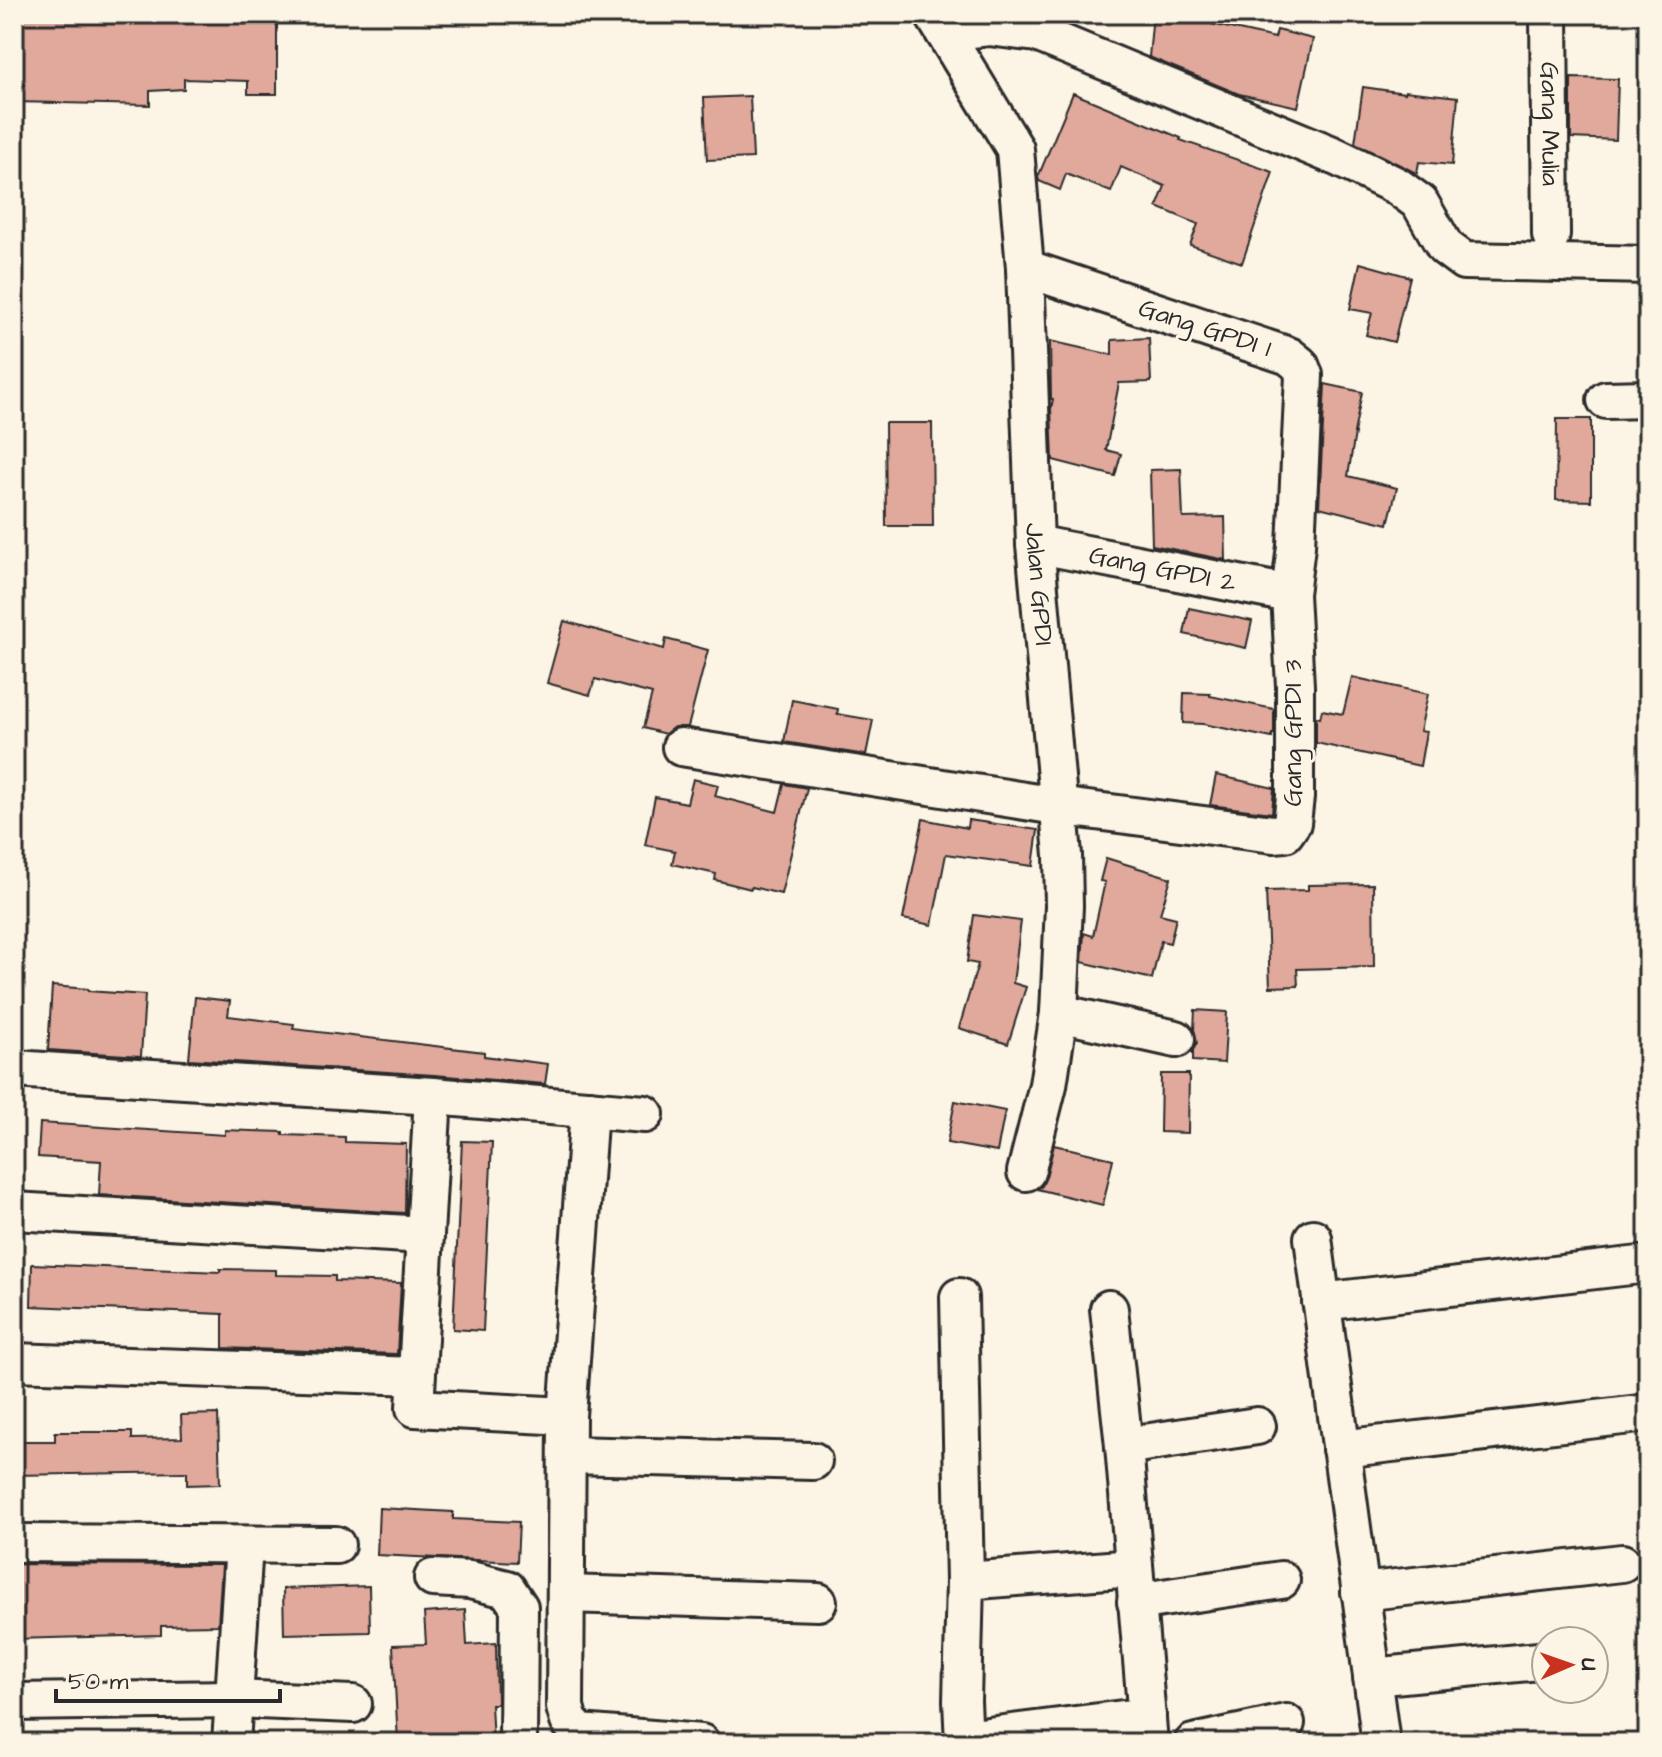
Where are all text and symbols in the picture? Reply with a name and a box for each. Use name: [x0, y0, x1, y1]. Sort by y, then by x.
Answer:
street label: Gang Mulia: [1530, 62, 1569, 186]
street label: Gang GPDI 1: [1134, 290, 1276, 368]
street label: Jalan GPDI: [1016, 522, 1062, 647]
street label: Gang GPDI 2: [1086, 537, 1239, 601]
street label: Gang GPDI 3: [1275, 659, 1313, 807]
north arrow: [1530, 1625, 1610, 1705]
scale bar: [56, 1653, 280, 1703]
text: U: [1573, 1658, 1604, 1671]
text: 50 m: [68, 1665, 129, 1699]

